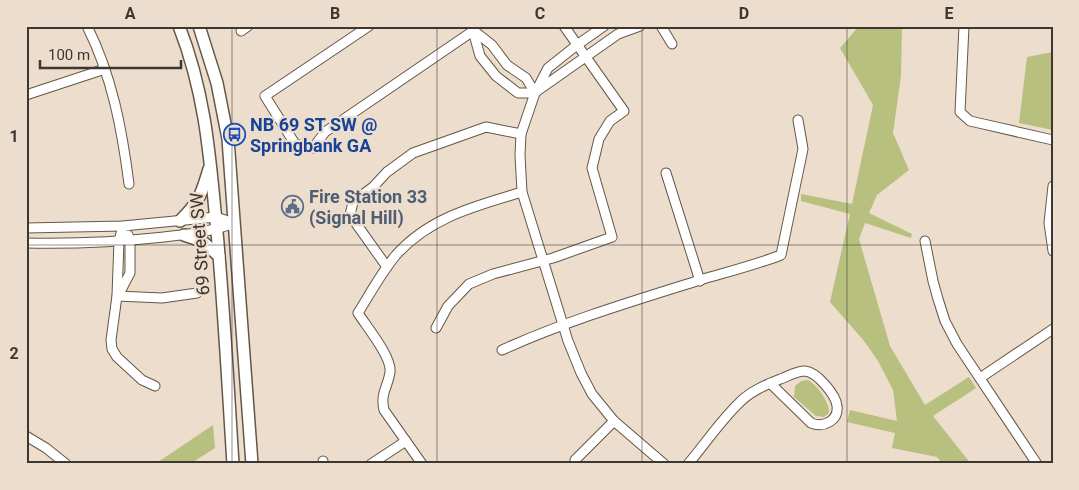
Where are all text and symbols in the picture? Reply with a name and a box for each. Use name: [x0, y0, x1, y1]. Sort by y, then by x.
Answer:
text: A: [125, 4, 136, 23]
text: B: [330, 4, 340, 23]
text: C: [535, 4, 545, 23]
text: D: [739, 4, 749, 23]
text: E: [945, 4, 954, 23]
scale bar: [40, 38, 181, 70]
text: 100 m: [48, 46, 90, 64]
place label: NB 69 ST SW @ Springbank GA: [250, 114, 377, 156]
bus stop icon: NB 69 ST SW @ Springbank GA: [222, 123, 246, 147]
text: 1: [9, 127, 19, 146]
place label: Fire Station 33 (Signal Hill): [309, 186, 427, 229]
street label: 69 Street SW: [185, 192, 214, 296]
public building icon: Fire Station 33 (Signal Hill): [281, 195, 305, 219]
text: 2: [9, 344, 19, 363]

